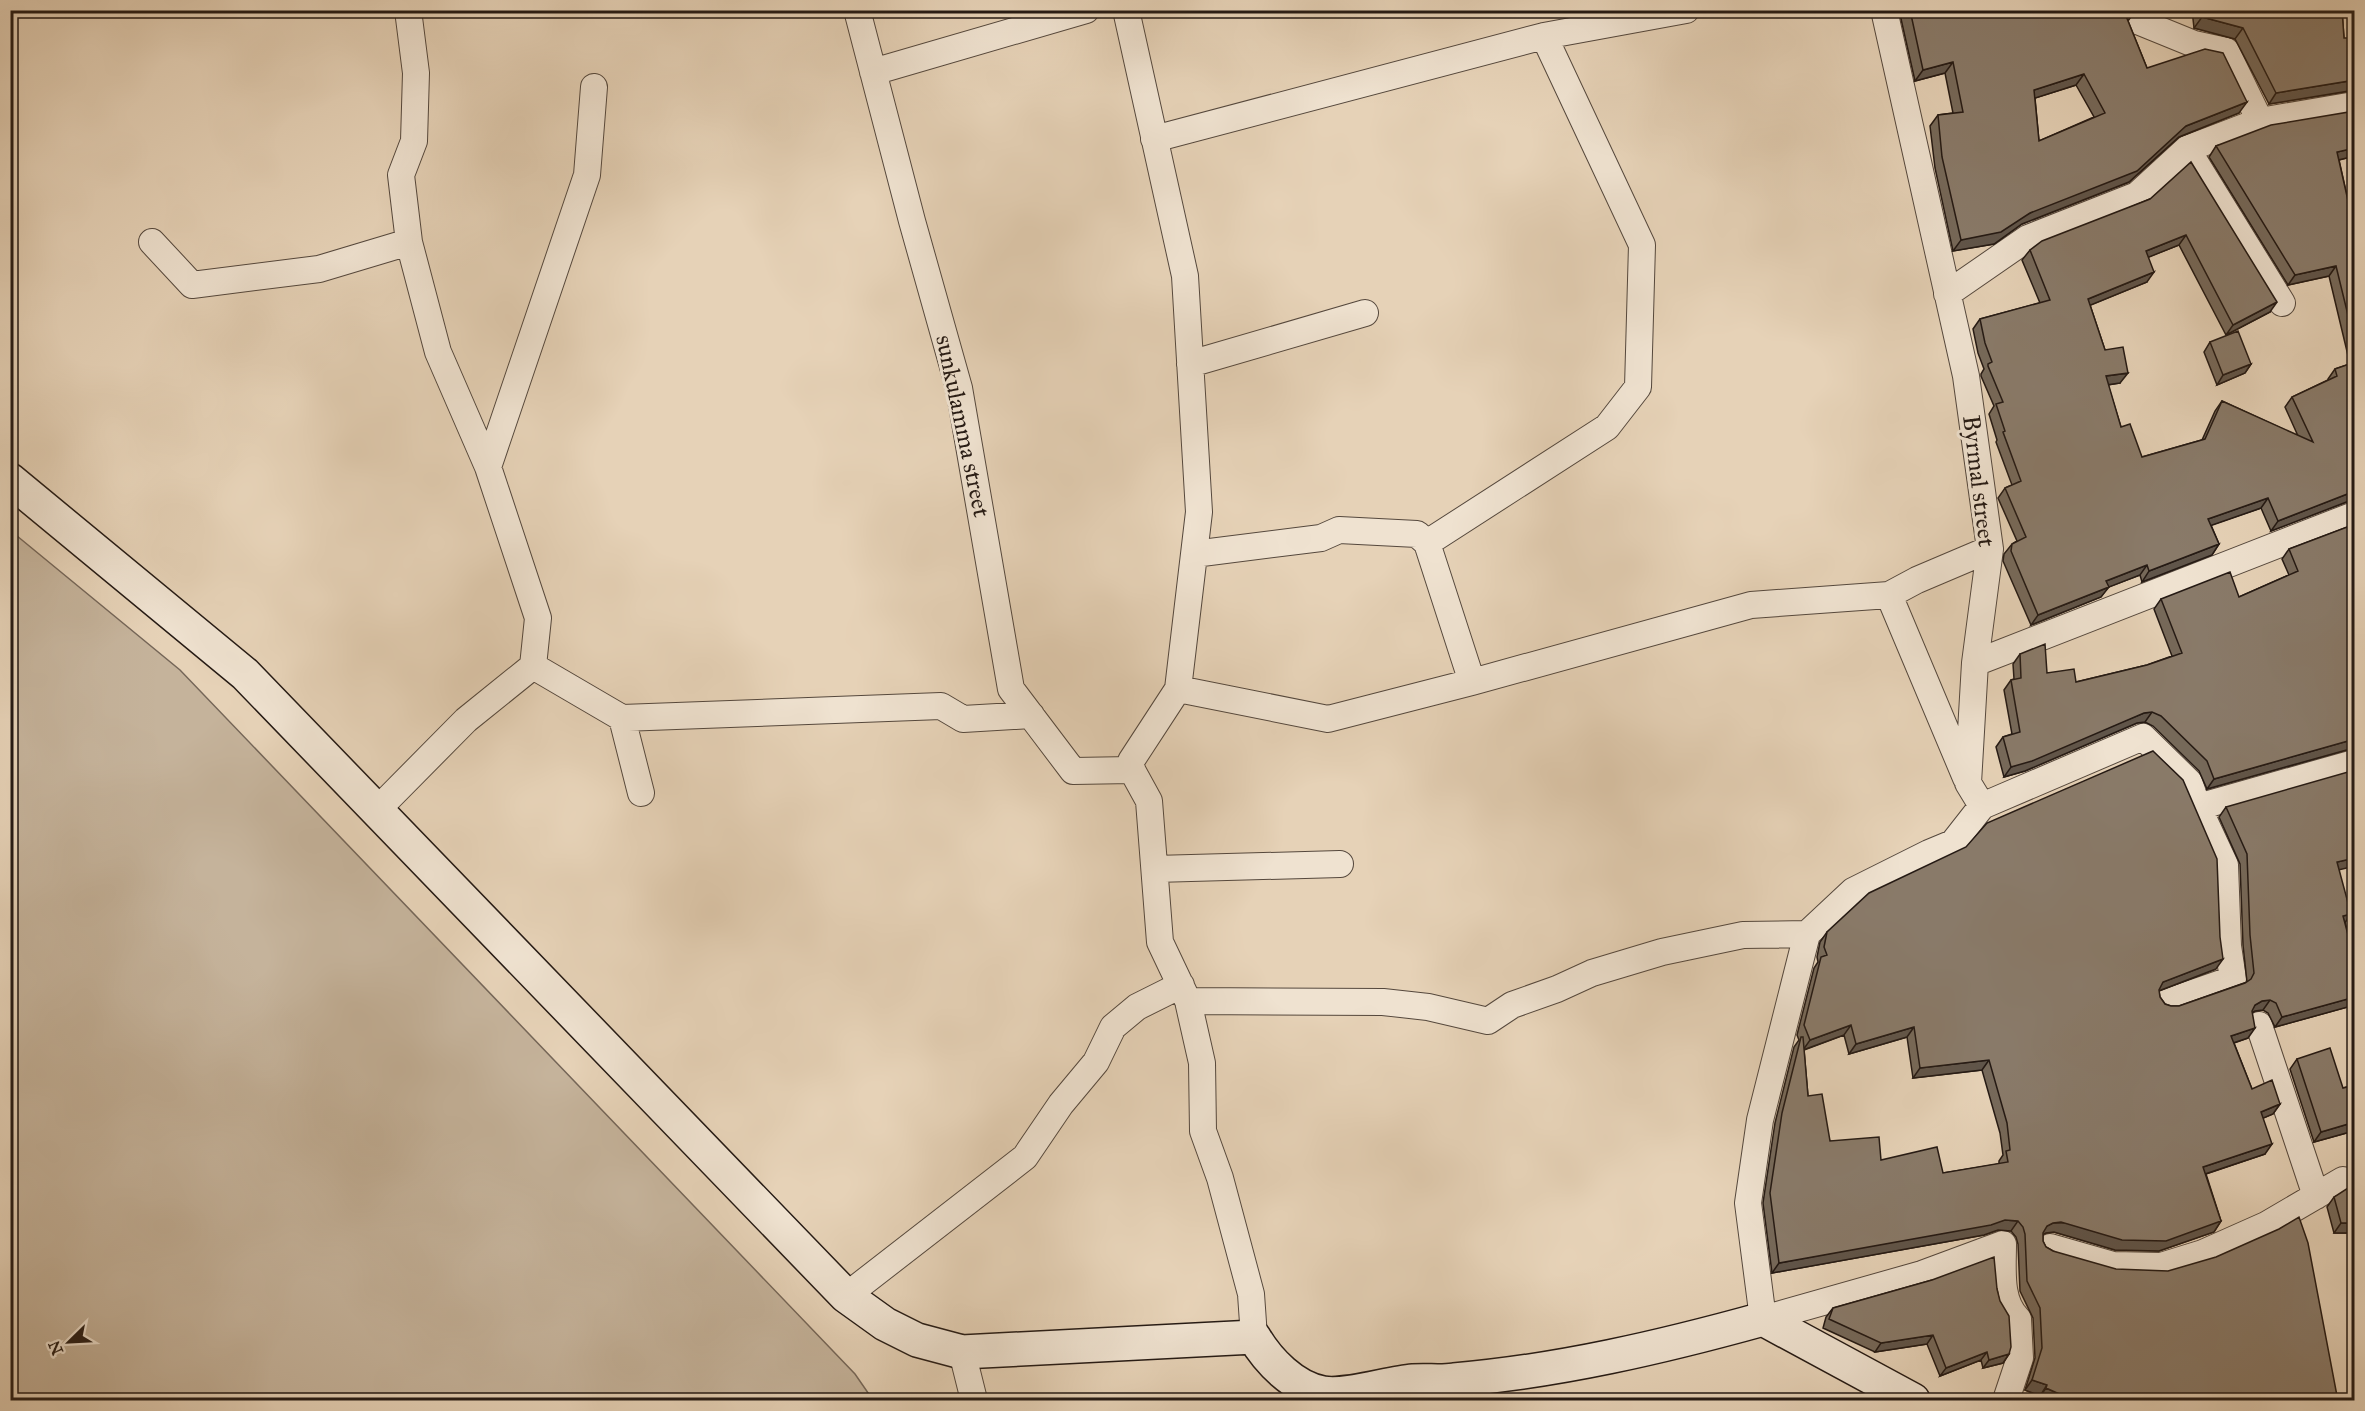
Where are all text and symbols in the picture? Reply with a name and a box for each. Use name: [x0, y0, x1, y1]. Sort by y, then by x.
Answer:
street label: sunkulamma street: [929, 332, 997, 520]
street label: Byrmal street: [1956, 413, 2002, 549]
north arrow: [39, 1312, 99, 1372]
text: N: [44, 1337, 67, 1358]

